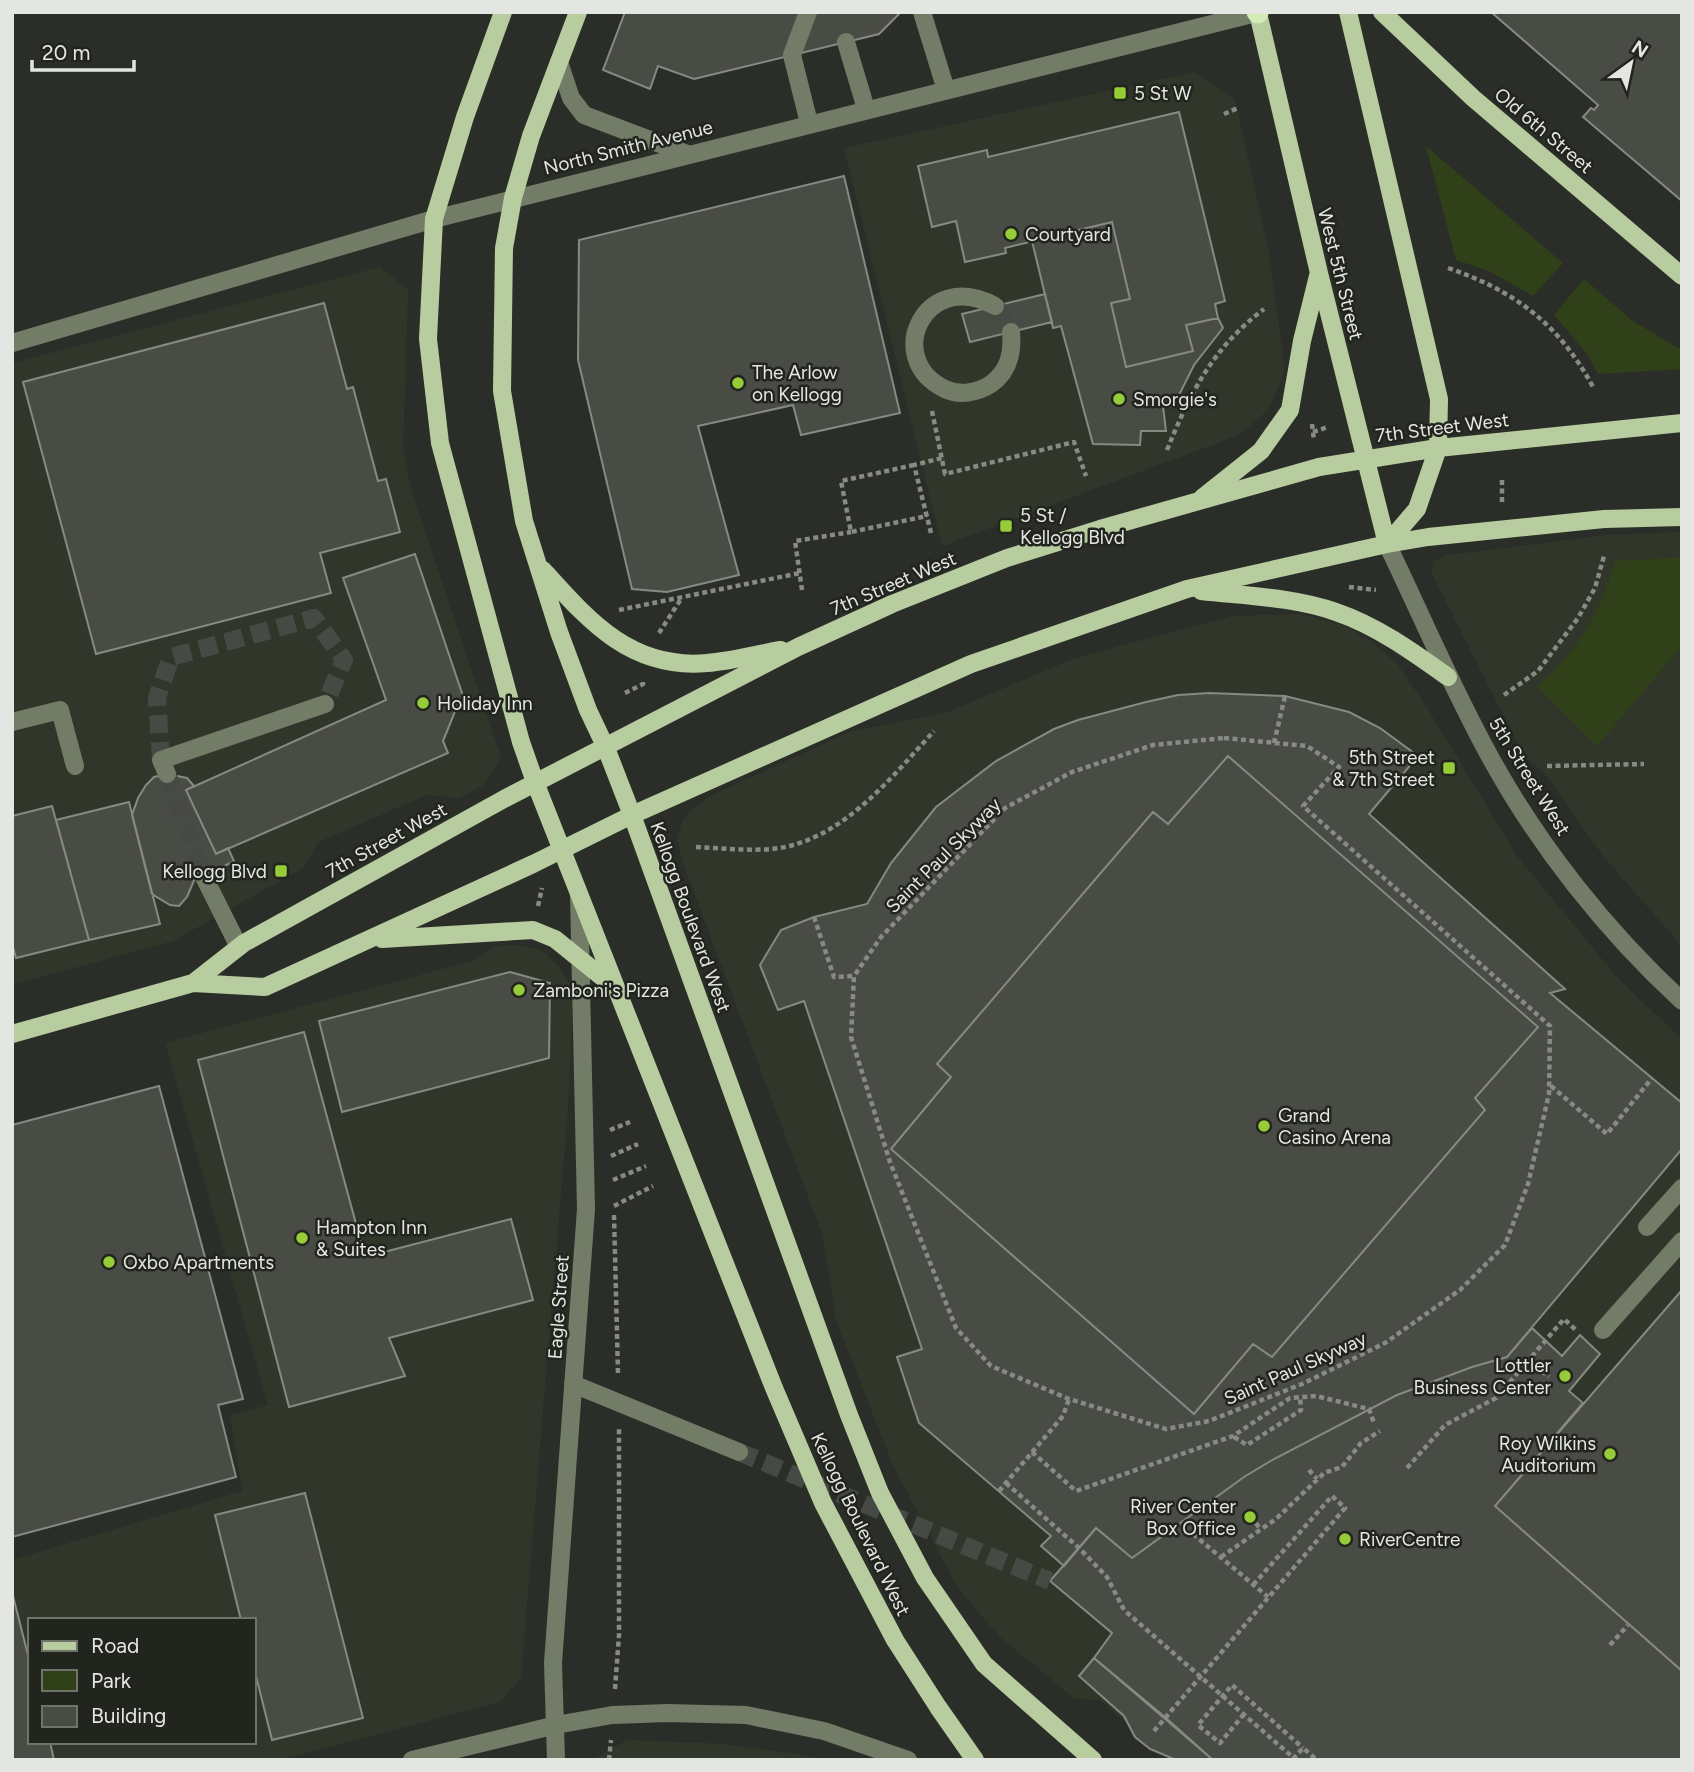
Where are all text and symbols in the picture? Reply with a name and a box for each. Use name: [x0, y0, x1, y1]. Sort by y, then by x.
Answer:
scale bar: [32, 28, 133, 72]
north arrow: [1596, 28, 1666, 98]
text: N: [1628, 36, 1652, 63]
text: 20 m: [42, 40, 90, 65]
place label: 5 St W: [1134, 82, 1192, 105]
street label: Old 6th Street: [1490, 83, 1597, 178]
marker: 5 St W: [1112, 85, 1128, 101]
street label: North Smith Avenue: [541, 115, 715, 180]
street label: West 5th Street: [1313, 206, 1368, 342]
place label: Courtyard: [1025, 223, 1111, 246]
marker: Courtyard: [1003, 226, 1019, 242]
place label: The Arlow on Kellogg: [752, 361, 842, 406]
marker: The Arlow on Kellogg: [730, 375, 746, 391]
place label: Smorgie's: [1133, 388, 1217, 411]
marker: Smorgie's: [1111, 391, 1127, 407]
street label: 7th Street West: [1374, 408, 1510, 447]
place label: 5 St / Kellogg Blvd: [1020, 504, 1125, 549]
marker: 5 St / Kellogg Blvd: [998, 518, 1014, 534]
street label: 7th Street West: [827, 547, 960, 620]
place label: Holiday Inn: [437, 692, 533, 715]
marker: Holiday Inn: [415, 695, 431, 711]
street label: 5th Street West: [1484, 713, 1575, 840]
place label: 5th Street & 7th Street: [1332, 746, 1435, 791]
marker: 5th Street & 7th Street: [1441, 760, 1457, 776]
street label: Saint Paul Skyway: [881, 793, 1006, 918]
street label: 7th Street West: [322, 798, 451, 883]
street label: Kellogg Boulevard West: [645, 819, 736, 1016]
place label: Kellogg Blvd: [162, 860, 267, 883]
marker: Kellogg Blvd: [273, 863, 289, 879]
place label: Zamboni's Pizza: [533, 979, 669, 1002]
marker: Zamboni's Pizza: [511, 982, 527, 998]
place label: Grand Casino Arena: [1278, 1104, 1391, 1149]
marker: Grand Casino Arena: [1256, 1118, 1272, 1134]
place label: Hampton Inn & Suites: [316, 1216, 427, 1261]
marker: Hampton Inn & Suites: [294, 1230, 310, 1246]
place label: Oxbo Apartments: [123, 1251, 274, 1274]
marker: Oxbo Apartments: [101, 1254, 117, 1270]
street label: Eagle Street: [543, 1254, 574, 1360]
street label: Saint Paul Skyway: [1220, 1327, 1370, 1410]
place label: Lottler Business Center: [1414, 1354, 1552, 1399]
marker: Lottler Business Center: [1557, 1368, 1573, 1384]
street label: Kellogg Boulevard West: [806, 1429, 915, 1620]
place label: Roy Wilkins Auditorium: [1499, 1432, 1596, 1477]
marker: Roy Wilkins Auditorium: [1602, 1446, 1618, 1462]
place label: River Center Box Office: [1130, 1495, 1237, 1540]
marker: River Center Box Office: [1242, 1509, 1258, 1525]
place label: RiverCentre: [1359, 1528, 1460, 1551]
marker: RiverCentre: [1337, 1531, 1353, 1547]
legend: [28, 1618, 256, 1744]
text: Road: [91, 1633, 139, 1658]
text: Park: [91, 1668, 132, 1693]
text: Building: [91, 1703, 166, 1728]

